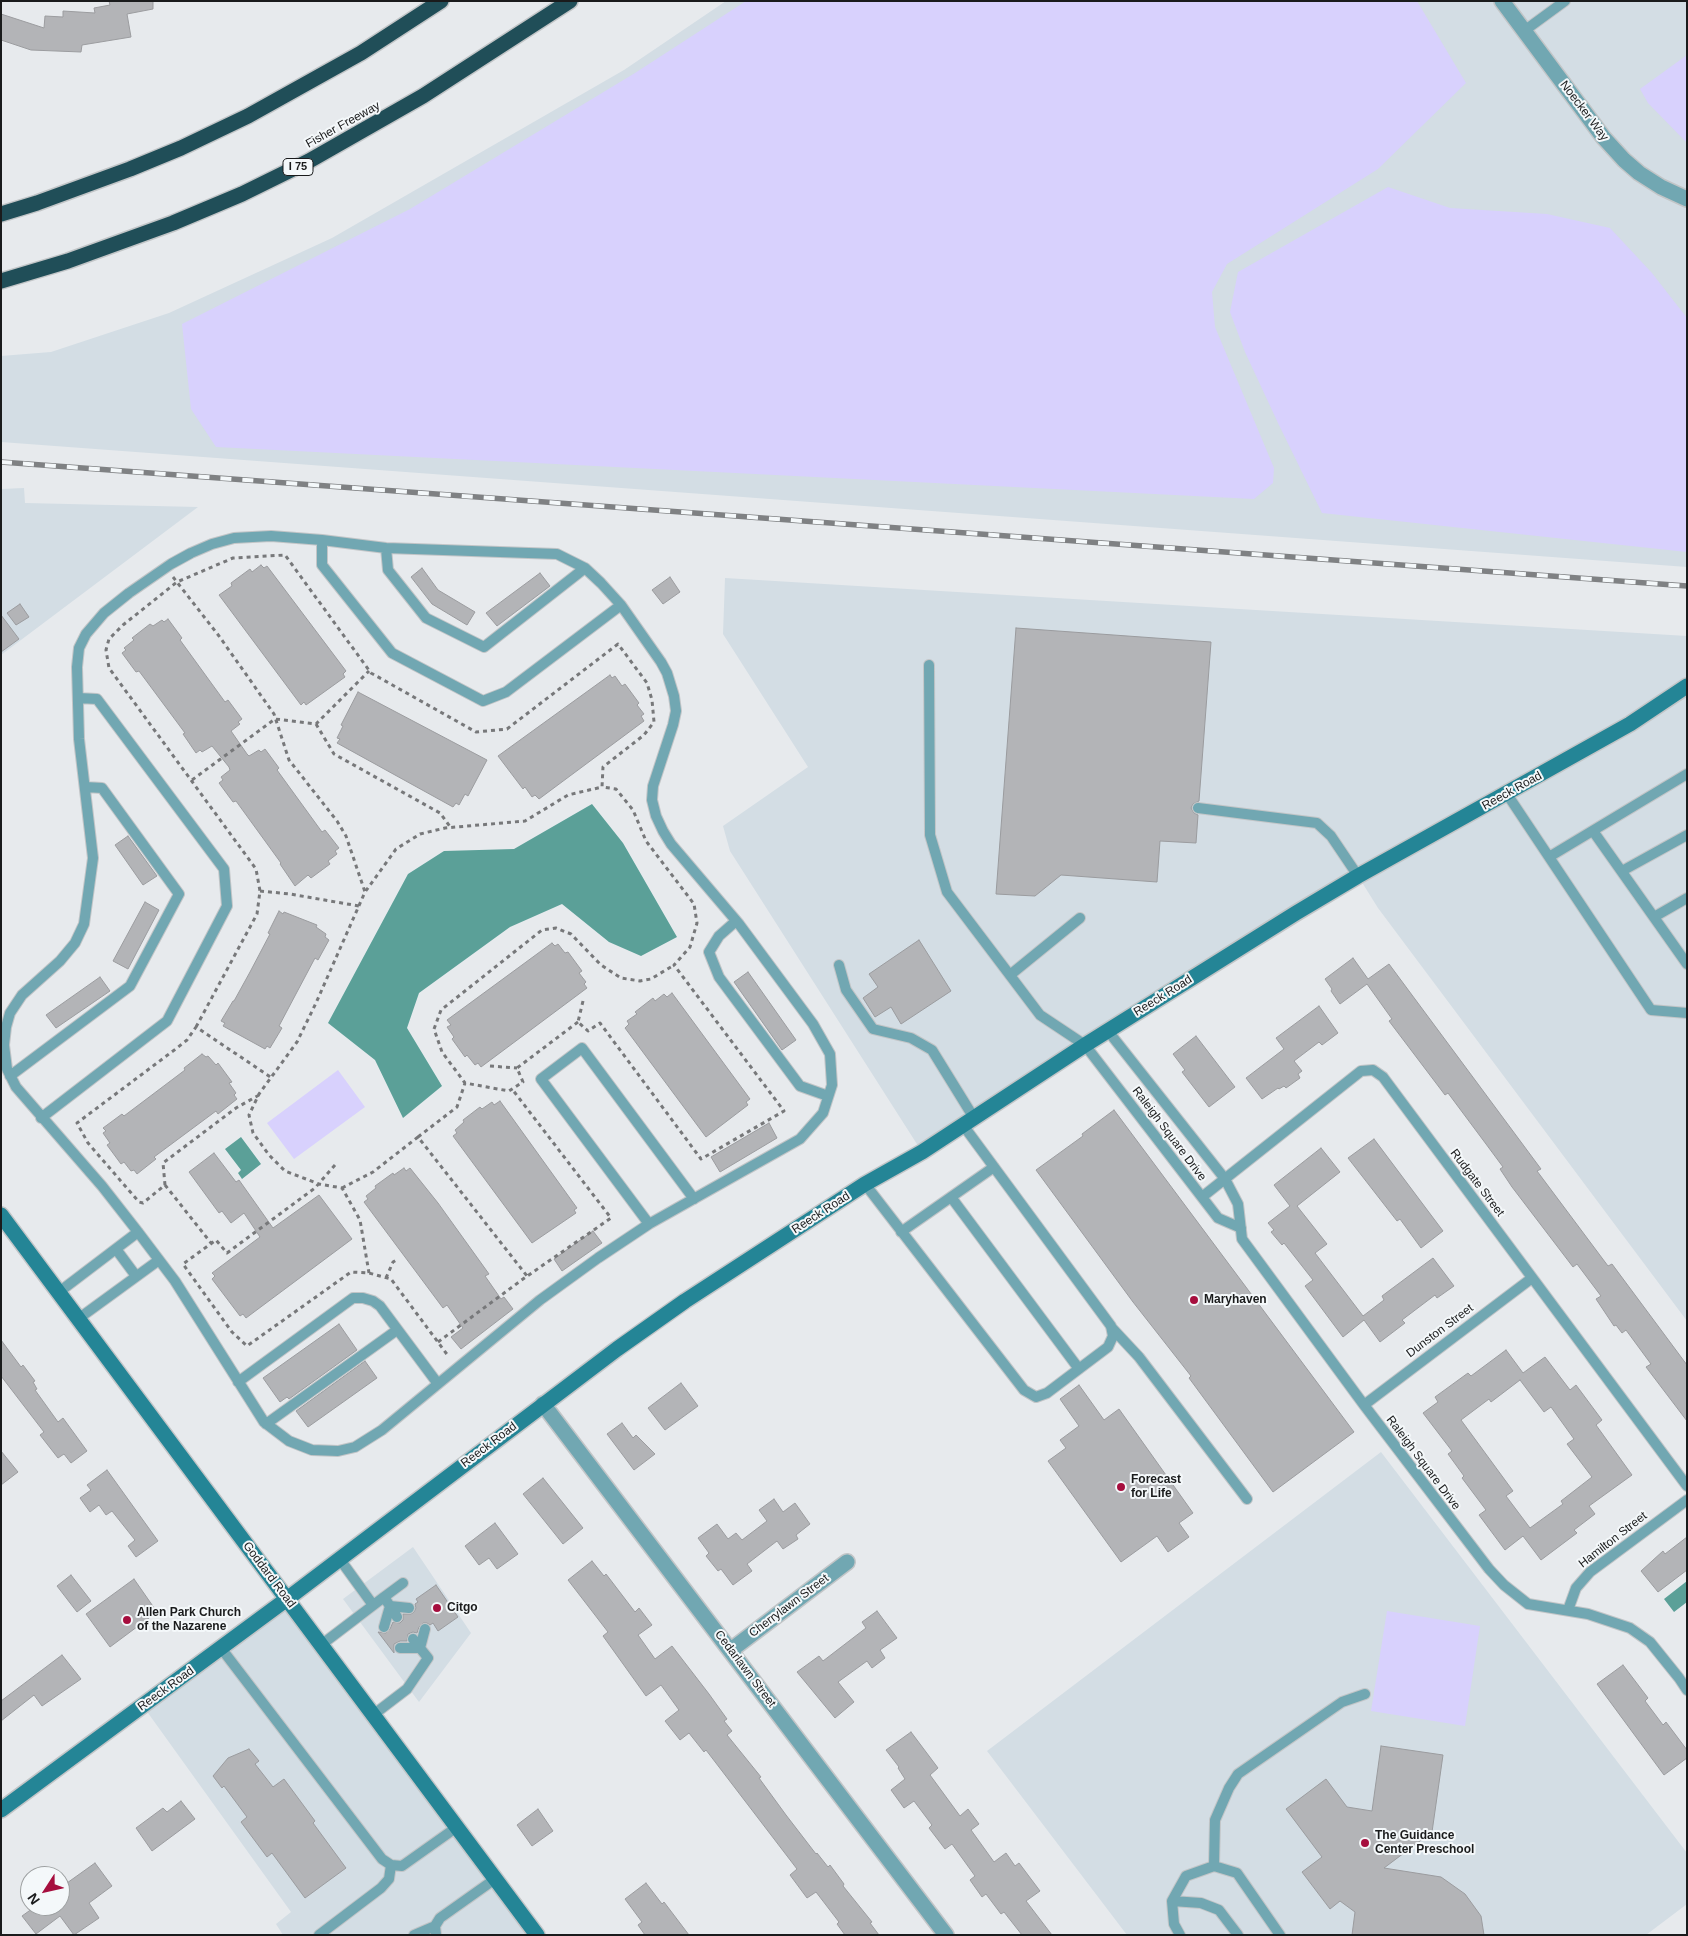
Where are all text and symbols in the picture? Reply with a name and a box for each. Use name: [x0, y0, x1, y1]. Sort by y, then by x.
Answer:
street label: Noecker Way: [1557, 78, 1611, 144]
street label: Fisher Freeway: [303, 99, 383, 151]
road number: I 75: [283, 158, 313, 176]
street label: Reeck Road: [1480, 769, 1544, 813]
street label: Reeck Road: [1131, 972, 1195, 1020]
street label: Raleigh Square Drive: [1129, 1084, 1209, 1184]
street label: Rudgate Street: [1447, 1146, 1507, 1220]
street label: Reeck Road: [789, 1189, 853, 1237]
place label: Maryhaven: [1204, 1293, 1267, 1307]
marker: Maryhaven: [1188, 1294, 1200, 1306]
street label: Dunston Street: [1404, 1301, 1476, 1361]
street label: Raleigh Square Drive: [1383, 1413, 1463, 1513]
street label: Reeck Road: [458, 1419, 520, 1471]
place label: Forecast for Life: [1131, 1473, 1181, 1501]
marker: Forecast for Life: [1115, 1481, 1127, 1493]
street label: Hamilton Street: [1576, 1509, 1650, 1571]
street label: Goddard Road: [240, 1539, 298, 1611]
street label: Cherrylawn Street: [746, 1571, 832, 1641]
place label: Citgo: [447, 1601, 478, 1615]
marker: Citgo: [431, 1602, 443, 1614]
place label: Allen Park Church of the Nazarene: [137, 1606, 241, 1634]
marker: Allen Park Church of the Nazarene: [121, 1614, 133, 1626]
street label: Cedarlawn Street: [711, 1628, 779, 1710]
street label: Reeck Road: [135, 1664, 197, 1714]
place label: The Guidance Center Preschool: [1375, 1829, 1474, 1857]
marker: The Guidance Center Preschool: [1359, 1837, 1371, 1849]
north arrow: [20, 1866, 70, 1916]
text: N: [24, 1890, 43, 1908]

